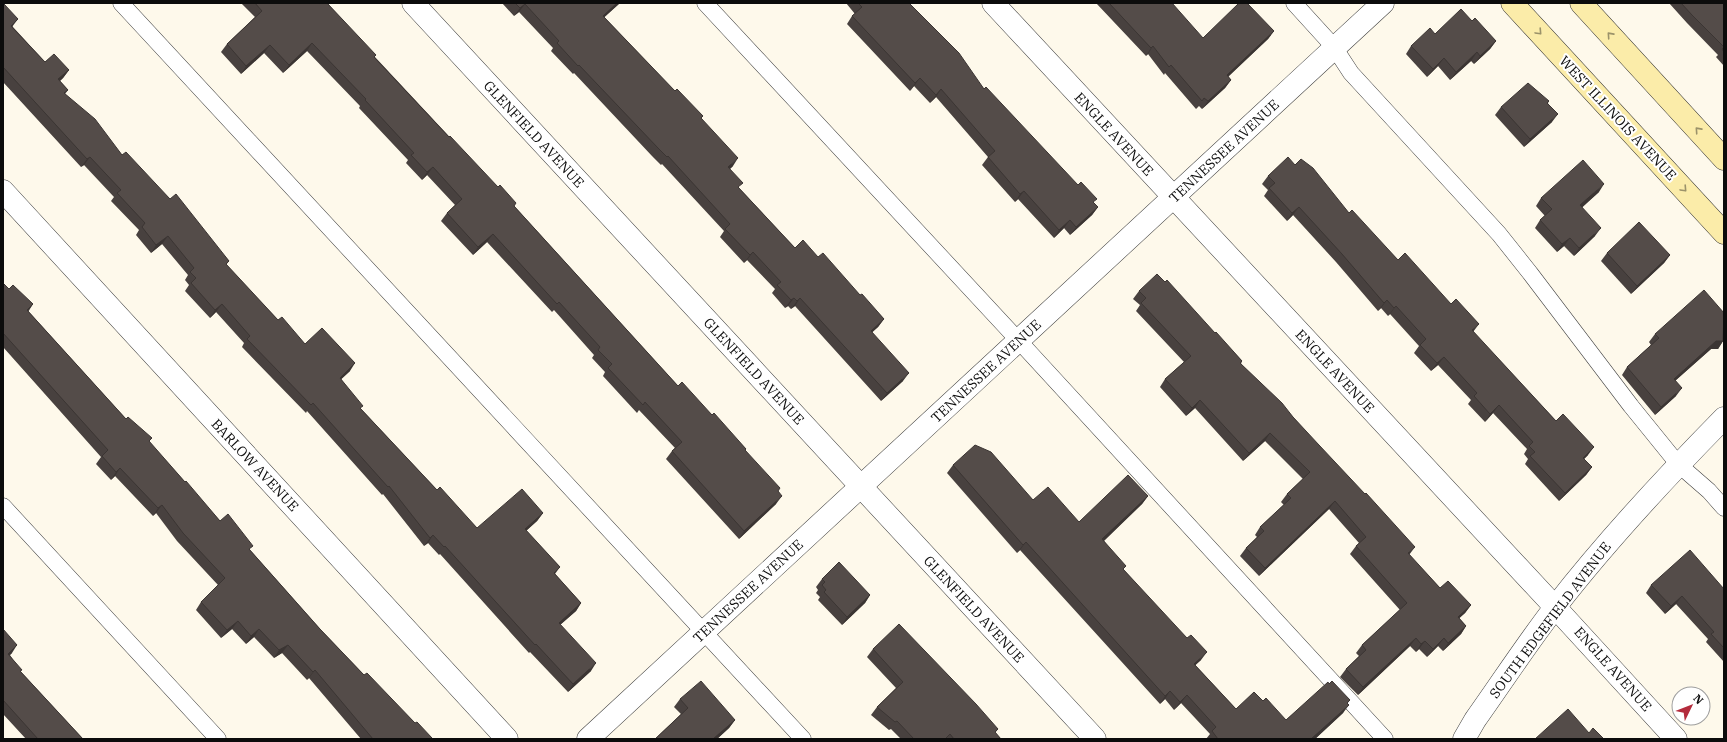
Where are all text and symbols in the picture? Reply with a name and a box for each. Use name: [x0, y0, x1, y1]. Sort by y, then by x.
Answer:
one-way arrow: [1534, 27, 1541, 35]
one-way arrow: [1608, 32, 1615, 39]
street label: WEST ILLINOIS AVENUE: [1556, 52, 1680, 184]
street label: GLENFIELD AVENUE: [480, 77, 588, 191]
street label: ENGLE AVENUE: [1071, 88, 1157, 180]
street label: TENNESSEE AVENUE: [1165, 95, 1283, 207]
one-way arrow: [1695, 128, 1702, 135]
one-way arrow: [1679, 184, 1686, 192]
street label: GLENFIELD AVENUE: [700, 314, 808, 428]
street label: TENNESSEE AVENUE: [927, 315, 1045, 427]
street label: ENGLE AVENUE: [1292, 325, 1378, 417]
street label: BARLOW AVENUE: [207, 415, 303, 515]
street label: TENNESSEE AVENUE: [689, 535, 807, 647]
street label: SOUTH EDGEFIELD AVENUE: [1485, 538, 1615, 702]
street label: GLENFIELD AVENUE: [920, 552, 1028, 666]
street label: ENGLE AVENUE: [1570, 623, 1656, 715]
north arrow: [1671, 686, 1711, 726]
text: N: [1690, 691, 1707, 707]

